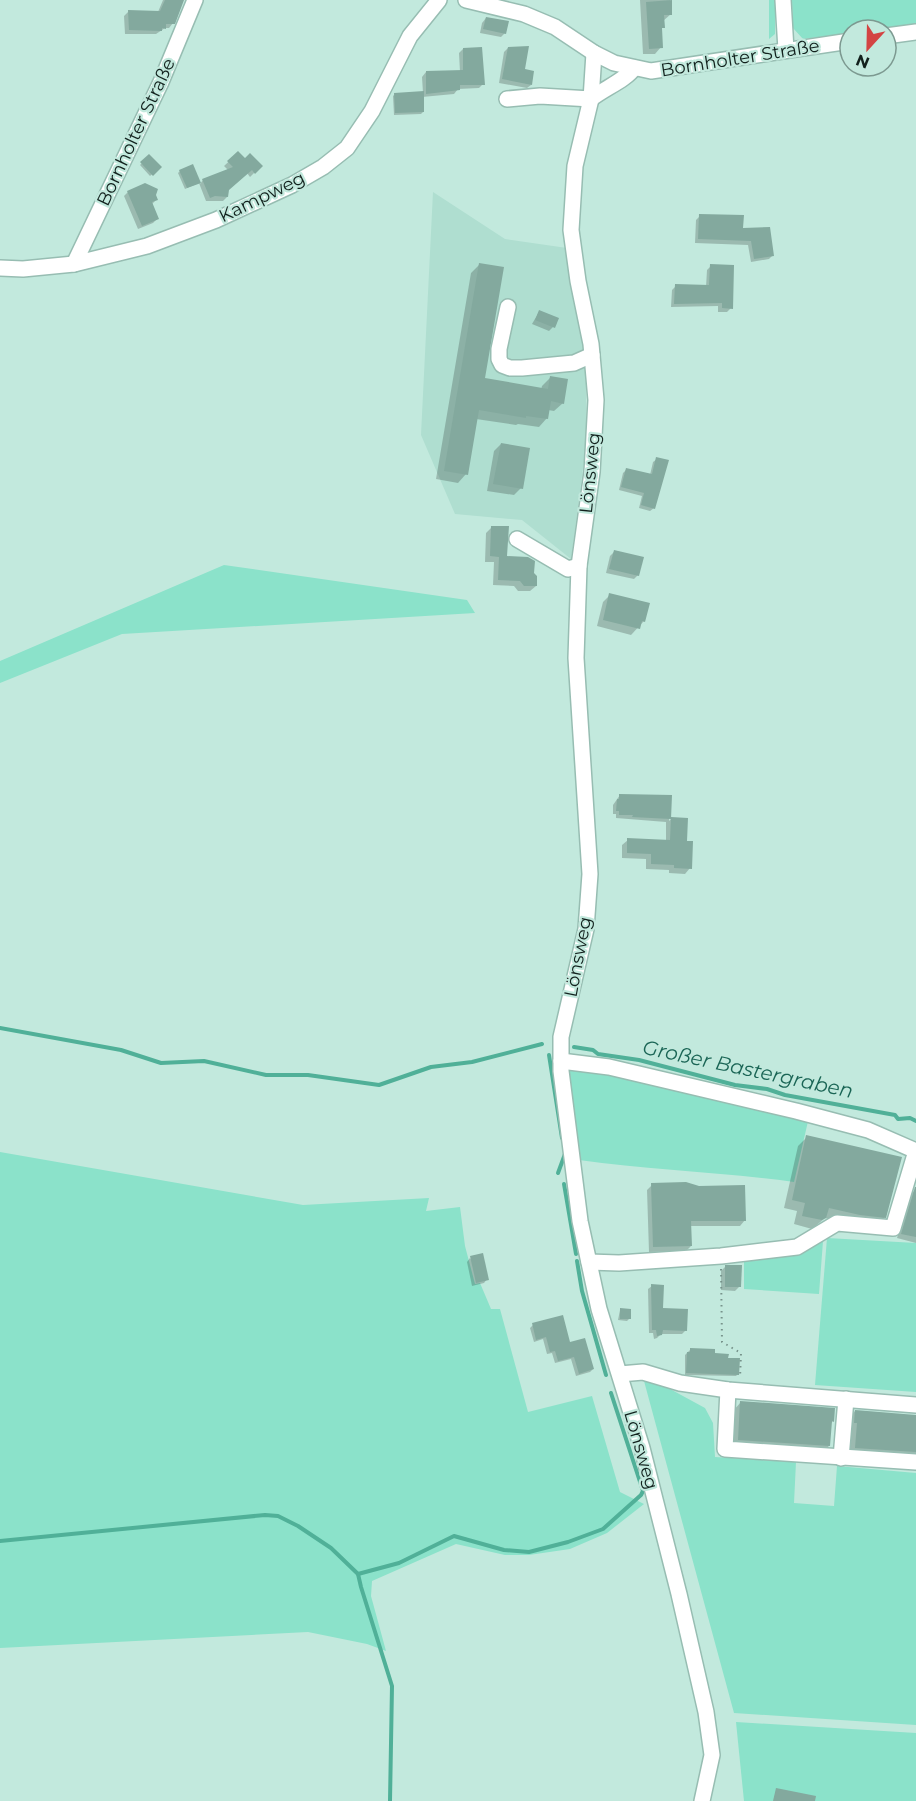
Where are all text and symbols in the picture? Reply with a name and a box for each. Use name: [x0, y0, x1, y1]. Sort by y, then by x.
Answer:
north arrow: [838, 18, 898, 78]
street label: Bornholter Straße: [659, 35, 821, 81]
text: N: [853, 50, 872, 73]
street label: Bornholter Straße: [92, 55, 180, 209]
street label: Kampweg: [215, 167, 309, 227]
street label: Lönsweg: [575, 431, 605, 515]
street label: Lönsweg: [559, 915, 597, 999]
water label: Großer Bastergraben: [641, 1035, 855, 1103]
street label: Lönsweg: [619, 1408, 663, 1492]

